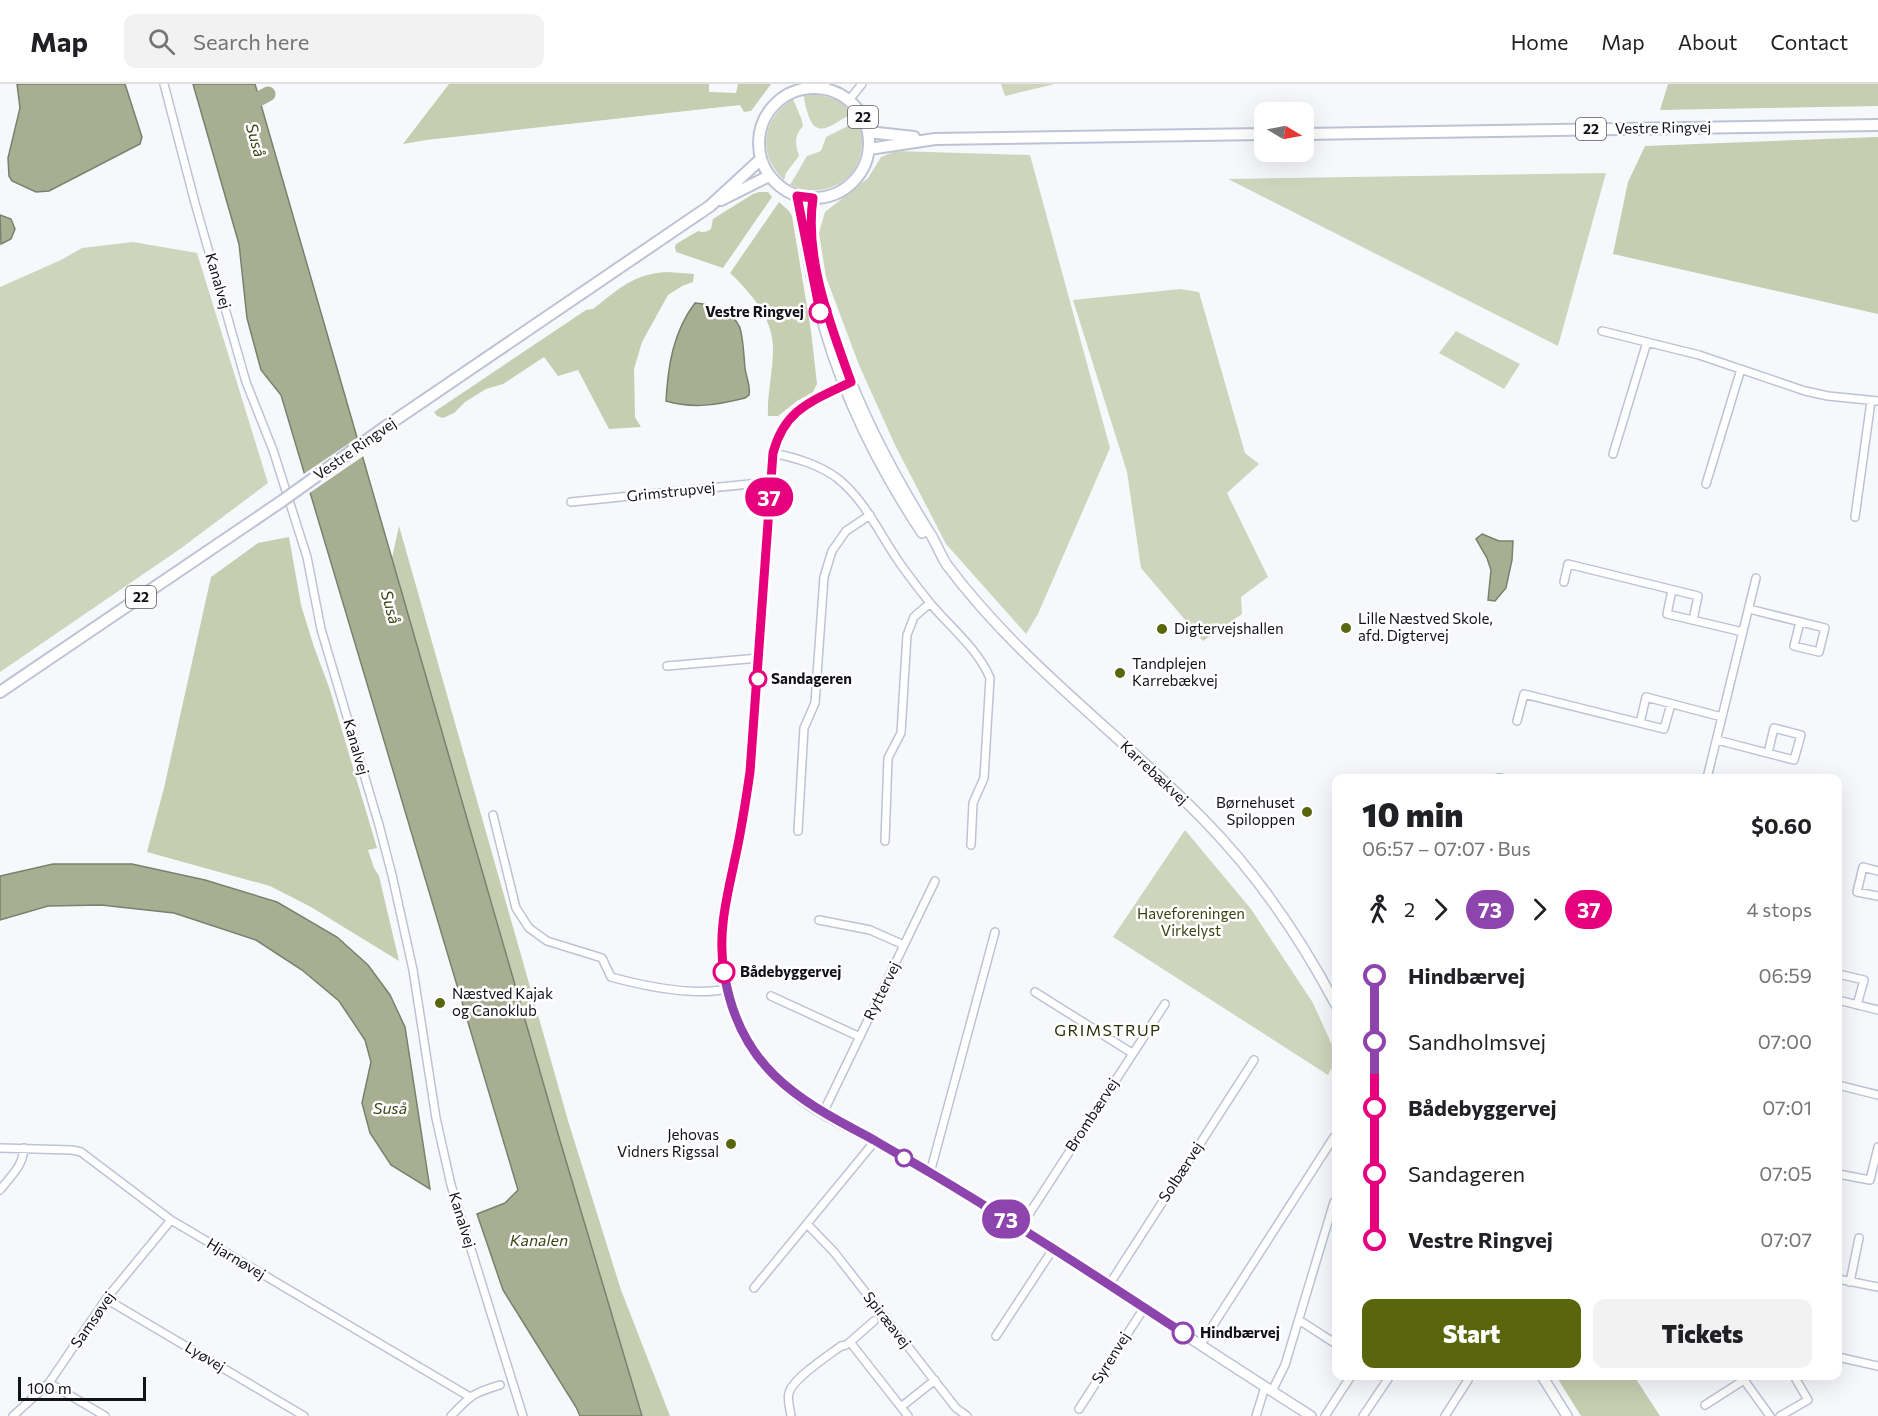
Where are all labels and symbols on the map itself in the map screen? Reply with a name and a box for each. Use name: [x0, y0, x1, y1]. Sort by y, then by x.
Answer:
north arrow: [1254, 102, 1314, 162]
road number: 22: [848, 106, 878, 128]
street label: Vestre Ringvej: [1615, 117, 1711, 137]
road number: 22: [1576, 118, 1606, 140]
water label: Suså: [243, 121, 270, 159]
street label: Kanalvej: [202, 251, 236, 311]
marker: Vestre Ringvej: [809, 301, 831, 323]
place label: Vestre Ringvej: [705, 302, 804, 320]
street label: Vestre Ringvej: [310, 413, 399, 483]
street label: Grimstrupvej: [626, 477, 716, 505]
line badge: 37: [742, 478, 796, 516]
road number: 22: [126, 586, 156, 608]
water label: Suså: [378, 588, 405, 626]
place label: Lille Næstved Skole, afd. Digtervej: [1358, 609, 1493, 644]
place label: Digtervejshallen: [1174, 619, 1284, 637]
marker: Lille Næstved Skole, afd. Digtervej: [1339, 621, 1353, 635]
marker: Digtervejshallen: [1155, 622, 1169, 636]
place label: Tandplejen Karrebækvej: [1132, 654, 1218, 689]
marker: Tandplejen Karrebækvej: [1113, 666, 1127, 680]
place label: Sandageren: [771, 669, 852, 687]
marker: Sandageren: [749, 670, 767, 688]
street label: Kanalvej: [340, 717, 374, 777]
street label: Karrebækvej: [1117, 736, 1192, 808]
place label: Børnehuset Spiloppen: [1216, 793, 1295, 828]
marker: Børnehuset Spiloppen: [1300, 805, 1314, 819]
park label: Haveforeningen Virkelyst: [1137, 904, 1245, 939]
street label: Ryttervej: [859, 958, 903, 1023]
marker: Bådebyggervej: [713, 961, 735, 983]
place label: Bådebyggervej: [740, 962, 841, 980]
place label: Næstved Kajak og Canoklub: [452, 984, 553, 1019]
marker: Næstved Kajak og Canoklub: [433, 996, 447, 1010]
district label: GRIMSTRUP: [1054, 1020, 1162, 1039]
street label: Brombærvej: [1061, 1074, 1122, 1154]
water label: Suså: [373, 1098, 407, 1117]
place label: Jehovas Vidners Rigssal: [617, 1125, 719, 1160]
marker: Jehovas Vidners Rigssal: [724, 1137, 738, 1151]
street label: Solbærvej: [1154, 1138, 1206, 1205]
unlabelled marker: [895, 1149, 913, 1167]
street label: Kanalvej: [446, 1190, 480, 1250]
line badge: 73: [979, 1200, 1033, 1238]
water label: Kanalen: [510, 1230, 568, 1249]
street label: Hjarnøvej: [204, 1234, 269, 1283]
street label: Samsøvej: [66, 1288, 118, 1351]
street label: Spiræavej: [860, 1288, 915, 1351]
marker: Hindbærvej: [1172, 1322, 1194, 1344]
place label: Hindbærvej: [1200, 1323, 1280, 1341]
street label: Syrenvej: [1087, 1328, 1133, 1387]
street label: Lyøvej: [182, 1337, 229, 1375]
scale bar: [18, 1374, 146, 1402]

